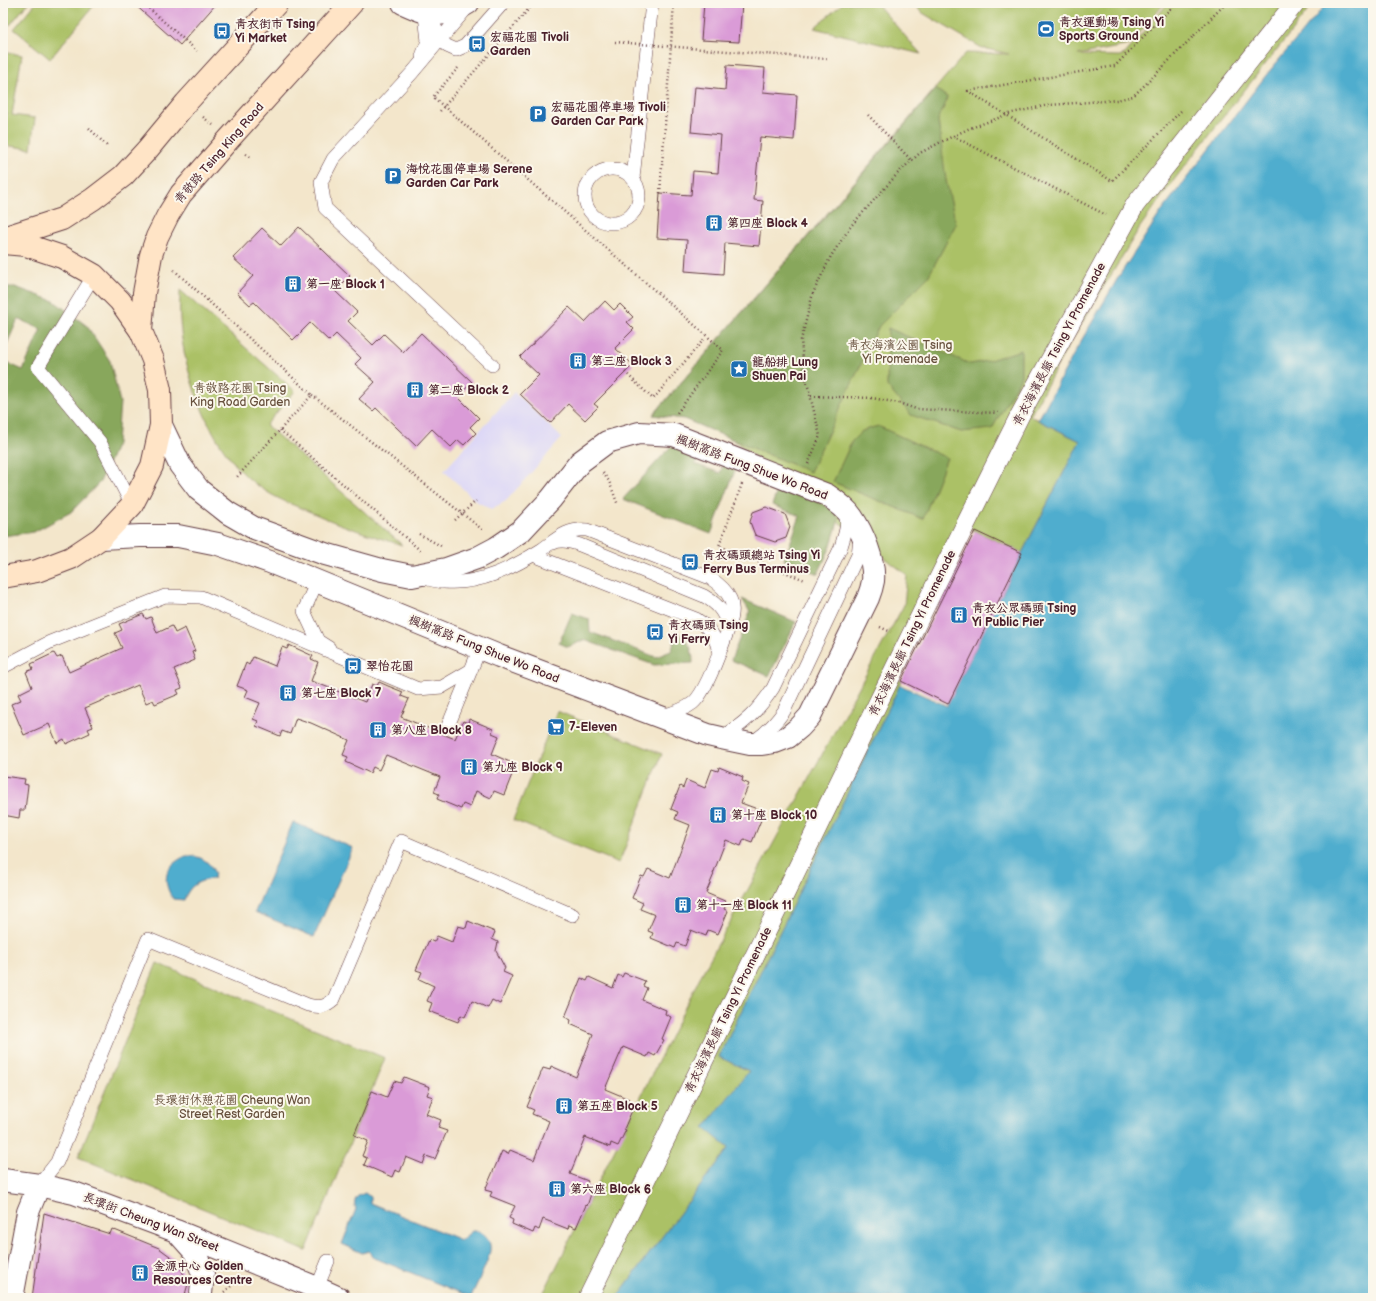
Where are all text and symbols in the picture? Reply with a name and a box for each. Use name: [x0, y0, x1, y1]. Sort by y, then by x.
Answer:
place label: 青衣運動場 Tsing Yi Sports Ground: [1059, 15, 1164, 44]
place label: 青衣街市 Tsing Yi Market: [235, 17, 316, 46]
sports icon: 青衣運動場 Tsing Yi Sports Ground: [1036, 19, 1056, 39]
bus stop icon: 青衣街市 Tsing Yi Market: [212, 21, 232, 41]
place label: 宏福花園 Tivoli Garden: [490, 30, 569, 59]
bus stop icon: 宏福花園 Tivoli Garden: [467, 34, 487, 54]
street label: 青敬路 Tsing King Road: [172, 100, 267, 207]
place label: 宏福花園停車場 Tivoli Garden Car Park: [551, 100, 666, 129]
parking icon: 宏福花園停車場 Tivoli Garden Car Park: [528, 104, 548, 124]
place label: 海悅花園停車場 Serene Garden Car Park: [406, 162, 533, 191]
parking icon: 海悅花園停車場 Serene Garden Car Park: [383, 166, 403, 186]
building icon: 第四座 Block 4: [704, 213, 724, 233]
place label: 第四座 Block 4: [727, 216, 808, 231]
street label: 青衣海濱長廊 Tsing Yi Promenade: [1010, 260, 1109, 429]
building icon: 第一座 Block 1: [283, 274, 303, 294]
place label: 第一座 Block 1: [306, 277, 385, 292]
park label: 青衣海濱公園 Tsing Yi Promenade: [848, 338, 953, 367]
building icon: 第三座 Block 3: [568, 351, 588, 371]
place label: 第三座 Block 3: [591, 354, 672, 369]
place label: 龍船排 Lung Shuen Pai: [752, 355, 818, 384]
place icon: 龍船排 Lung Shuen Pai: [729, 359, 749, 379]
building icon: 第二座 Block 2: [405, 380, 425, 400]
park label: 青敬路花園 Tsing King Road Garden: [190, 381, 290, 410]
place label: 第二座 Block 2: [428, 383, 510, 398]
street label: 楓樹窩路 Fung Shue Wo Road: [674, 432, 830, 503]
place label: 青衣碼頭總站 Tsing Yi Ferry Bus Terminus: [703, 548, 820, 577]
street label: 青衣海濱長廊 Tsing Yi Promenade: [866, 548, 959, 719]
bus stop icon: 青衣碼頭總站 Tsing Yi Ferry Bus Terminus: [680, 552, 700, 572]
place label: 青衣公眾碼頭 Tsing Yi Public Pier: [972, 601, 1077, 630]
building icon: 青衣公眾碼頭 Tsing Yi Public Pier: [949, 605, 969, 625]
street label: 楓樹窩路 Fung Shue Wo Road: [406, 612, 562, 687]
place label: 青衣碼頭 Tsing Yi Ferry: [668, 618, 749, 647]
bus stop icon: 青衣碼頭 Tsing Yi Ferry: [645, 622, 665, 642]
bus stop icon: 翠怡花園: [343, 656, 363, 676]
place label: 翠怡花園: [366, 659, 414, 674]
building icon: 第七座 Block 7: [278, 683, 298, 703]
place label: 第七座 Block 7: [301, 686, 382, 701]
supermarket icon: 7-Eleven: [546, 717, 566, 737]
building icon: 第八座 Block 8: [368, 720, 388, 740]
place label: 7-Eleven: [569, 720, 618, 735]
place label: 第八座 Block 8: [391, 723, 472, 738]
building icon: 第九座 Block 9: [459, 757, 479, 777]
place label: 第九座 Block 9: [482, 760, 563, 775]
building icon: 第十座 Block 10: [708, 805, 728, 825]
place label: 第十座 Block 10: [731, 808, 817, 823]
building icon: 第十一座 Block 11: [673, 895, 693, 915]
place label: 第十一座 Block 11: [696, 898, 792, 913]
street label: 青衣海濱長廊 Tsing Yi Promenade: [682, 925, 775, 1096]
park label: 長環街休憩花園 Cheung Wan Street Rest Garden: [154, 1093, 310, 1122]
building icon: 第五座 Block 5: [554, 1096, 574, 1116]
place label: 第五座 Block 5: [577, 1099, 658, 1114]
building icon: 第六座 Block 6: [547, 1179, 567, 1199]
place label: 第六座 Block 6: [570, 1182, 651, 1197]
street label: 長環街 Cheung Wan Street: [81, 1190, 221, 1255]
place label: 金源中心 Golden Resources Centre: [153, 1259, 252, 1288]
building icon: 金源中心 Golden Resources Centre: [130, 1263, 150, 1283]

